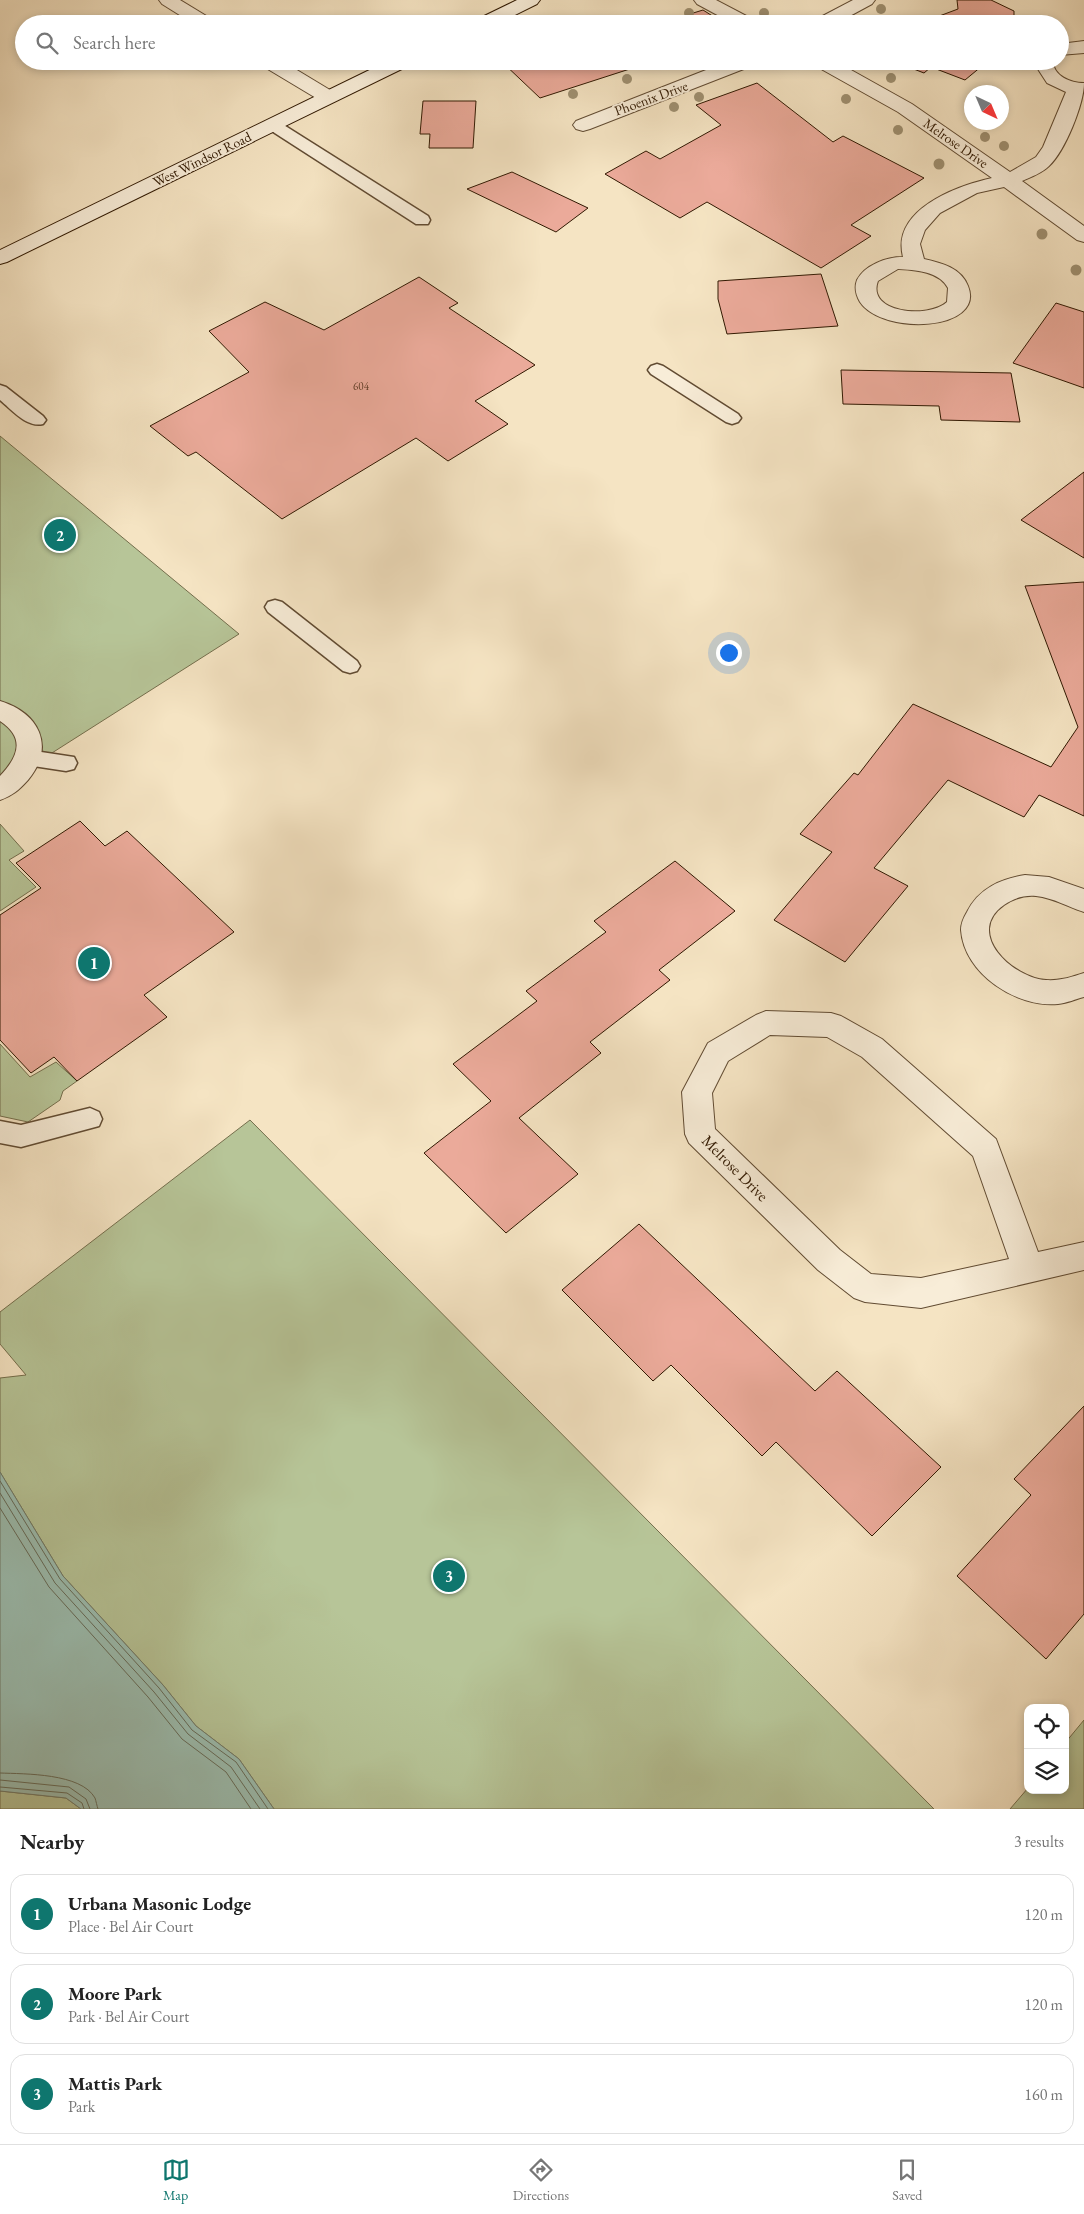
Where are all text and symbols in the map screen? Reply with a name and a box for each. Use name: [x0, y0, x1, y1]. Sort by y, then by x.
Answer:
search box: [15, 15, 1069, 70]
icon: search: [33, 29, 61, 57]
text: Search here: [73, 30, 155, 55]
street label: Phoenix Drive: [612, 76, 691, 120]
north arrow: [964, 85, 1009, 130]
street label: Melrose Drive: [920, 114, 993, 172]
street label: West Windsor Road: [150, 127, 255, 191]
house number: 604: [353, 379, 370, 393]
pin: 2: [44, 516, 76, 554]
your location: [716, 640, 742, 666]
pin: 1: [78, 944, 110, 982]
street label: Melrose Drive: [697, 1130, 773, 1206]
pin: 3: [433, 1557, 465, 1595]
map controls: [1024, 1704, 1069, 1794]
button: locate: [1024, 1704, 1069, 1749]
button: layers: [1024, 1749, 1069, 1794]
text: Nearby: [20, 1828, 84, 1855]
text: 3 results: [1014, 1831, 1064, 1852]
text: Urbana Masonic Lodge: [68, 1891, 251, 1916]
text: 1: [33, 1904, 41, 1925]
text: 120 m: [1024, 1904, 1063, 1925]
text: Place · Bel Air Court: [68, 1916, 193, 1937]
text: Moore Park: [68, 1981, 162, 2006]
text: 2: [33, 1994, 41, 2015]
text: 120 m: [1024, 1994, 1063, 2015]
text: Park · Bel Air Court: [68, 2006, 189, 2027]
text: Mattis Park: [68, 2071, 162, 2096]
text: 3: [33, 2084, 41, 2105]
text: 160 m: [1024, 2084, 1063, 2105]
text: Park: [68, 2096, 95, 2117]
tab: Map: [162, 2156, 190, 2204]
tab: Directions: [513, 2156, 569, 2204]
tab: Saved: [892, 2156, 922, 2204]

